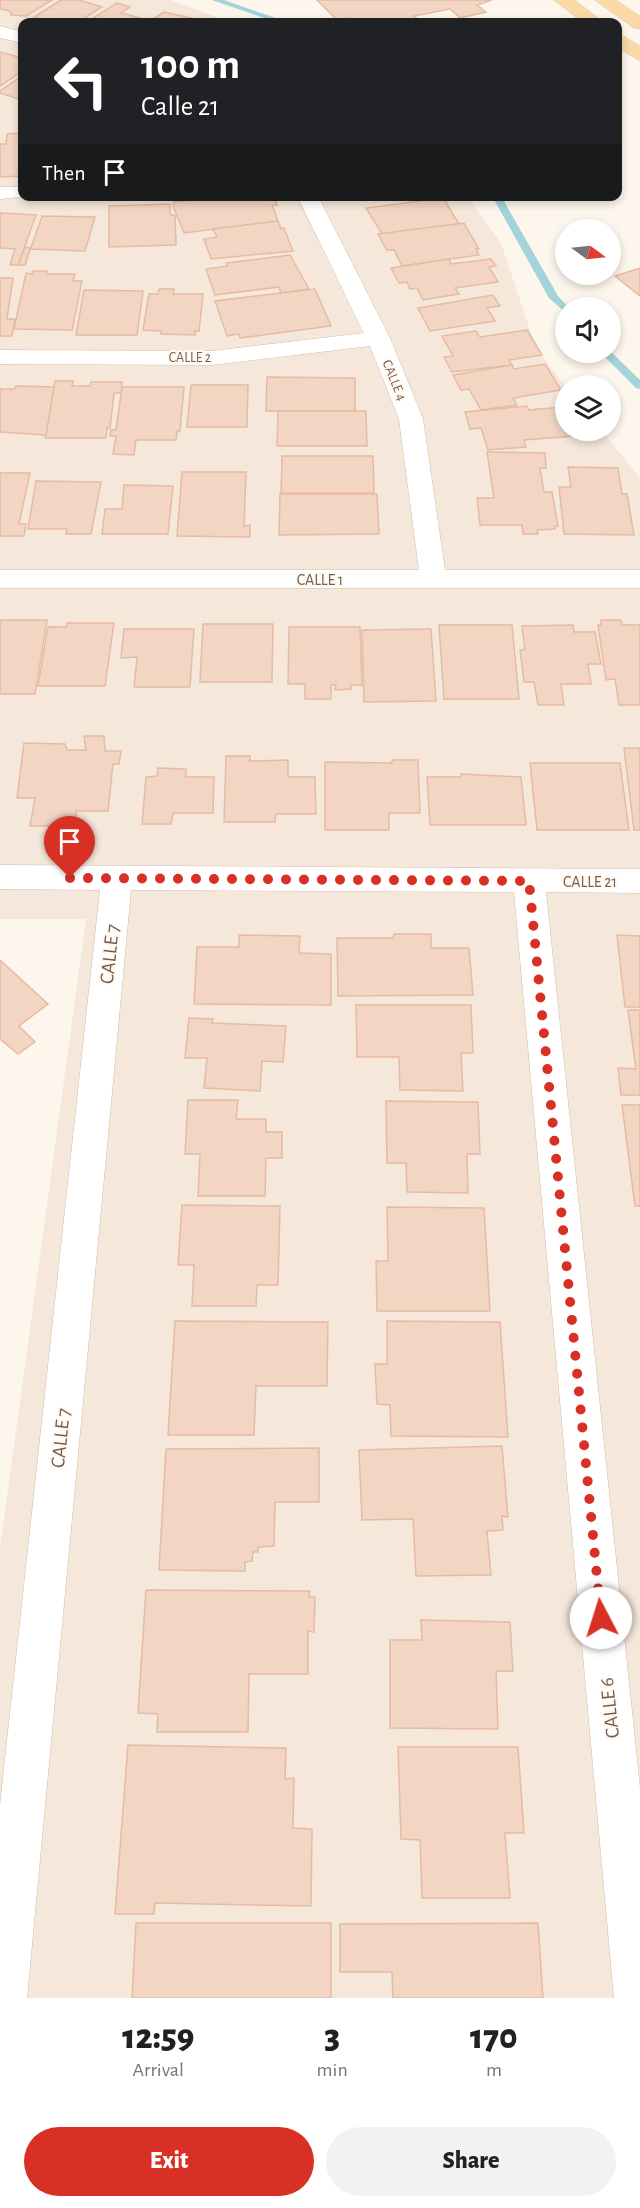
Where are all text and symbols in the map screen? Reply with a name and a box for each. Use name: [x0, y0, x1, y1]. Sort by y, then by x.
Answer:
icon: left: [42, 42, 120, 120]
text: 100 m: [141, 44, 240, 86]
text: Calle 21: [141, 93, 219, 120]
icon: arrive: [98, 156, 131, 189]
text: Then: [42, 162, 86, 184]
north arrow: [555, 219, 621, 285]
map controls: [555, 219, 621, 441]
button: sound: [555, 297, 621, 363]
street label: CALLE 2: [169, 351, 211, 365]
street label: CALLE 4: [380, 358, 409, 403]
button: layers: [555, 375, 621, 441]
street label: CALLE 1: [297, 572, 343, 588]
pin: [44, 816, 95, 878]
icon: arrive: [53, 825, 86, 858]
street label: CALLE 21: [563, 874, 617, 890]
street label: CALLE 7: [97, 923, 123, 985]
street label: CALLE 7: [48, 1407, 74, 1469]
position arrow: [569, 1586, 633, 1650]
street label: CALLE 6: [597, 1677, 623, 1739]
text: 12:59: [122, 2019, 194, 2055]
text: 3: [324, 2019, 340, 2055]
text: 170: [470, 2019, 518, 2055]
text: Arrival: [133, 2060, 184, 2080]
text: min: [317, 2060, 348, 2080]
text: m: [486, 2060, 502, 2080]
button: Exit: [24, 2127, 314, 2196]
button: Share: [326, 2127, 616, 2196]

